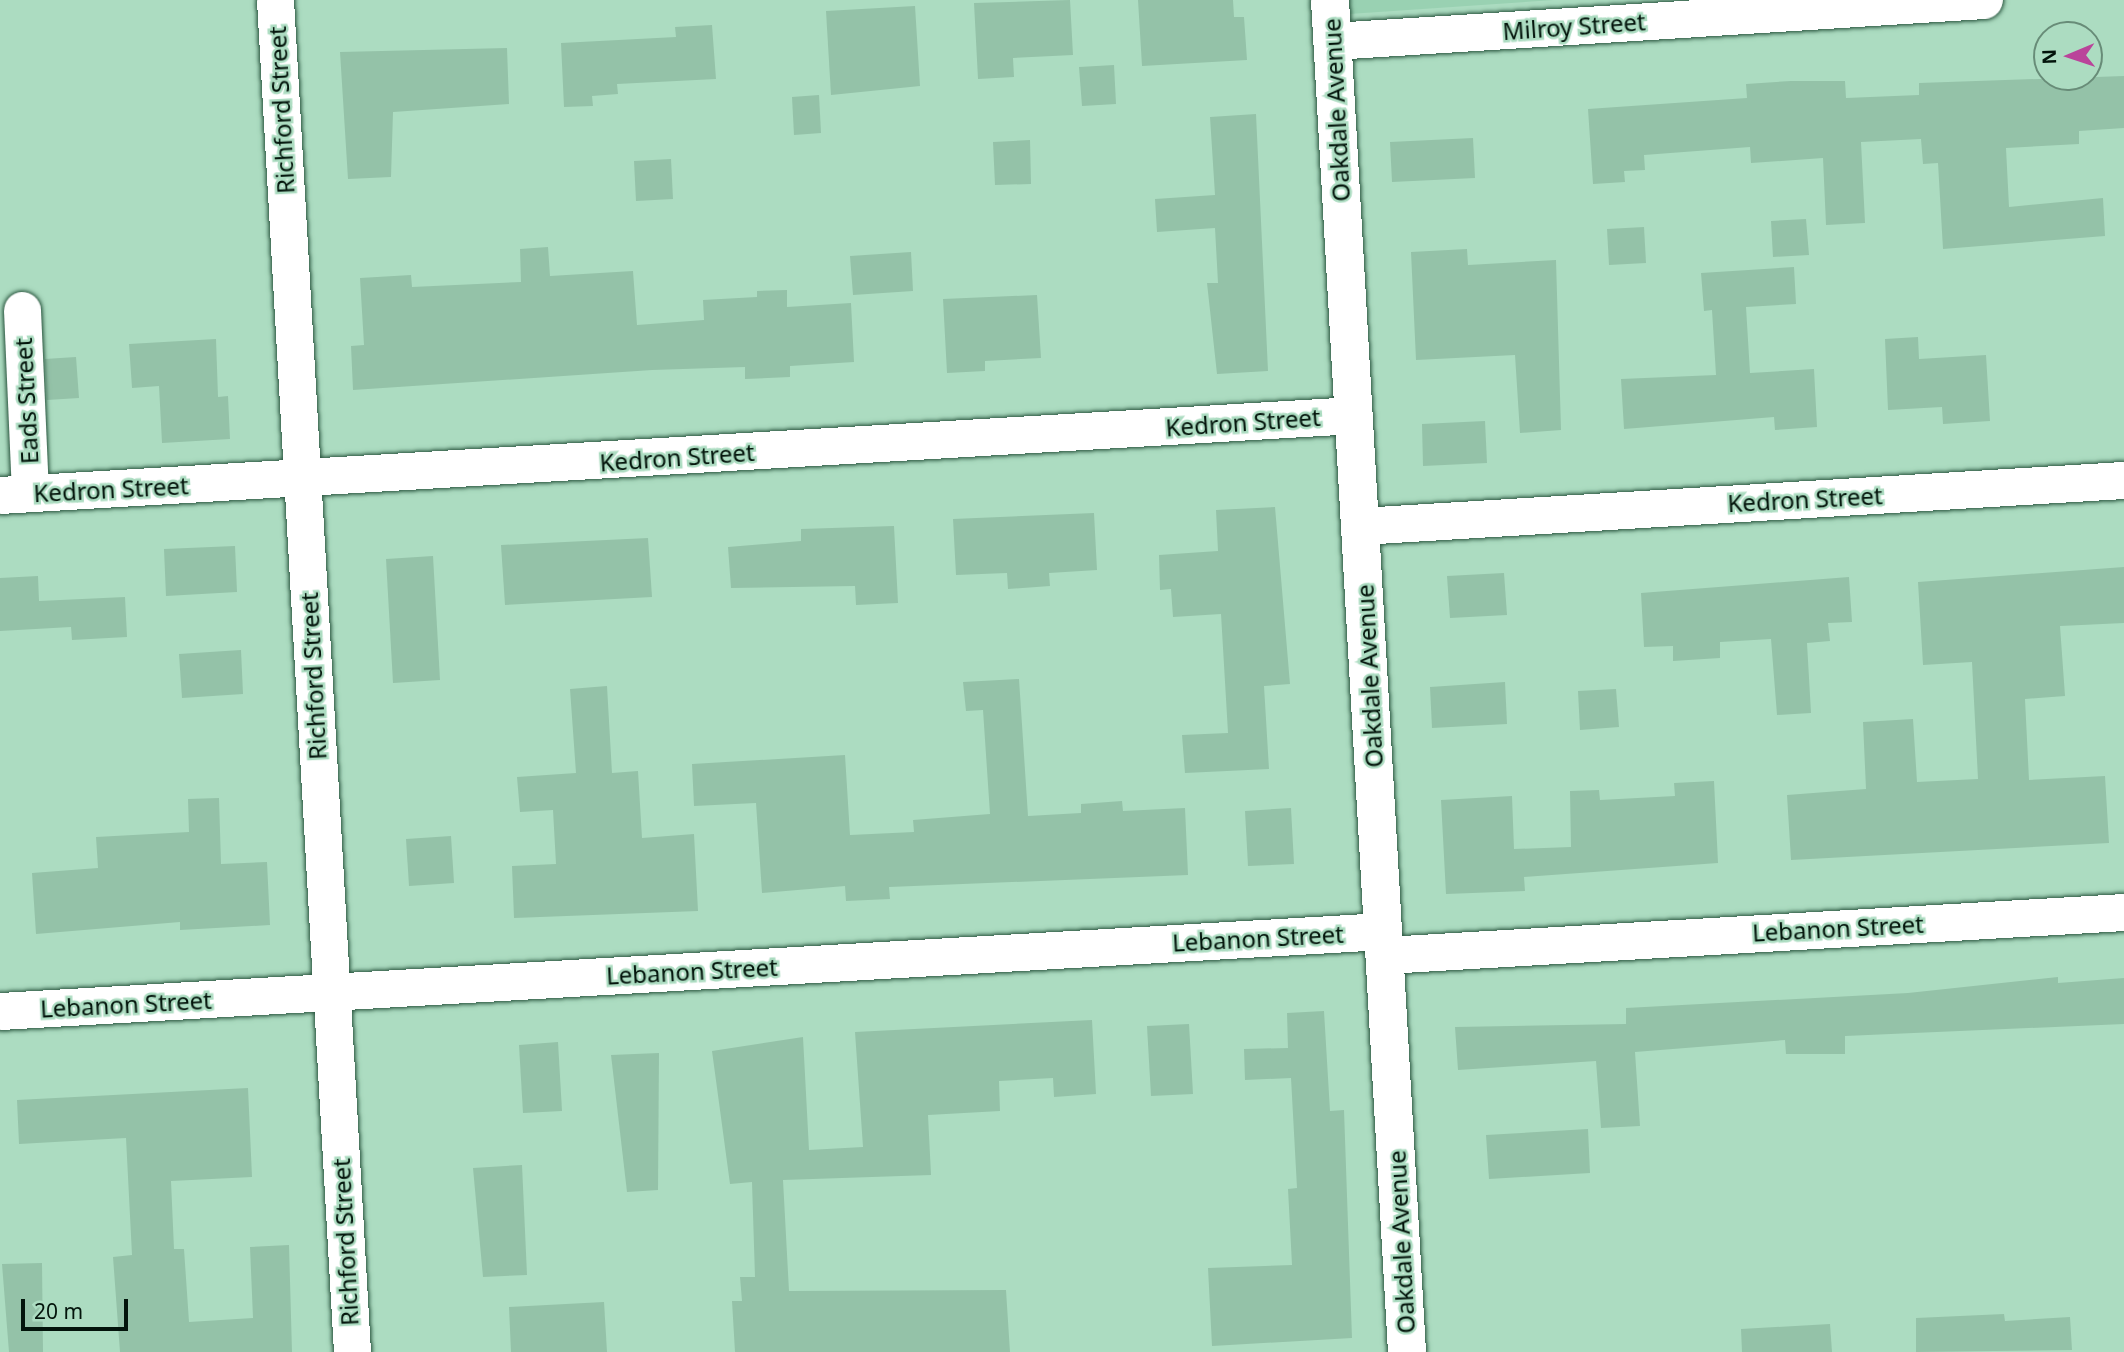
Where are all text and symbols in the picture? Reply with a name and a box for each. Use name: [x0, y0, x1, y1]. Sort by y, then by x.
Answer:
street label: Milroy Street: [1502, 7, 1646, 45]
street label: Oakdale Avenue: [1317, 18, 1355, 202]
north arrow: [2033, 21, 2103, 91]
street label: Richford Street: [262, 26, 300, 194]
text: N: [2036, 48, 2062, 65]
street label: Eads Street: [8, 337, 44, 465]
street label: Kedron Street: [1165, 402, 1321, 442]
street label: Kedron Street: [599, 437, 755, 477]
street label: Kedron Street: [33, 471, 189, 507]
street label: Kedron Street: [1727, 481, 1883, 517]
street label: Oakdale Avenue: [1350, 584, 1388, 768]
street label: Richford Street: [294, 592, 332, 760]
street label: Lebanon Street: [1751, 909, 1925, 947]
street label: Lebanon Street: [1171, 919, 1345, 957]
street label: Lebanon Street: [605, 952, 779, 990]
street label: Lebanon Street: [39, 985, 213, 1023]
street label: Oakdale Avenue: [1382, 1150, 1420, 1334]
street label: Richford Street: [326, 1158, 364, 1326]
scale bar: [24, 1286, 131, 1330]
text: 20 m: [34, 1297, 83, 1325]

